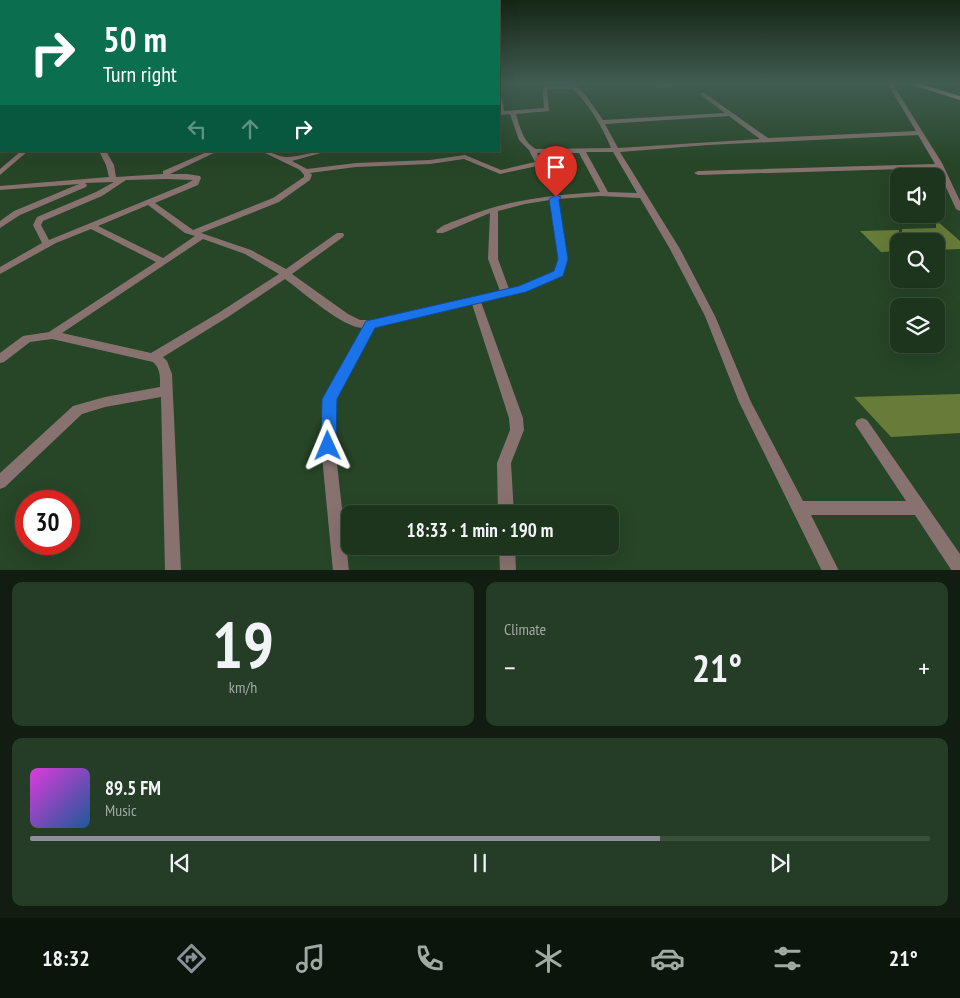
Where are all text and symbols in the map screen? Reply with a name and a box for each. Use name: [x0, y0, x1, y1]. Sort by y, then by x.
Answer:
text: 50 m: [103, 16, 167, 62]
icon: right: [20, 20, 85, 85]
text: Turn right: [103, 60, 177, 88]
icon: left: [183, 115, 211, 143]
icon: ahead: [236, 115, 264, 143]
icon: right: [289, 115, 317, 143]
pin: [535, 146, 577, 197]
icon: arrive: [542, 153, 570, 181]
map controls: [890, 168, 945, 353]
button: sound: [890, 168, 945, 223]
button: search: [890, 233, 945, 288]
button: layers: [890, 298, 945, 353]
position arrow: [301, 419, 353, 471]
speed limit sign: 30: [15, 490, 80, 555]
text: 18:33 · 1 min · 190 m: [407, 518, 553, 542]
text: 19: [212, 602, 274, 686]
text: Climate: [504, 619, 546, 639]
text: 21°: [692, 643, 742, 692]
text: −: [504, 649, 516, 686]
text: +: [918, 649, 930, 686]
text: km/h: [229, 677, 257, 697]
text: 89.5 FM: [105, 776, 161, 800]
text: Music: [105, 800, 137, 820]
icon: previous: [166, 849, 194, 877]
icon: pause: [466, 849, 494, 877]
icon: next: [766, 849, 794, 877]
icon: directions: [174, 941, 209, 976]
icon: music: [293, 941, 328, 976]
icon: phone: [412, 941, 447, 976]
icon: climate: [531, 941, 566, 976]
icon: car: [650, 941, 685, 976]
icon: filters: [770, 941, 805, 976]
text: 18:32: [42, 944, 90, 972]
text: 21°: [889, 944, 918, 972]

